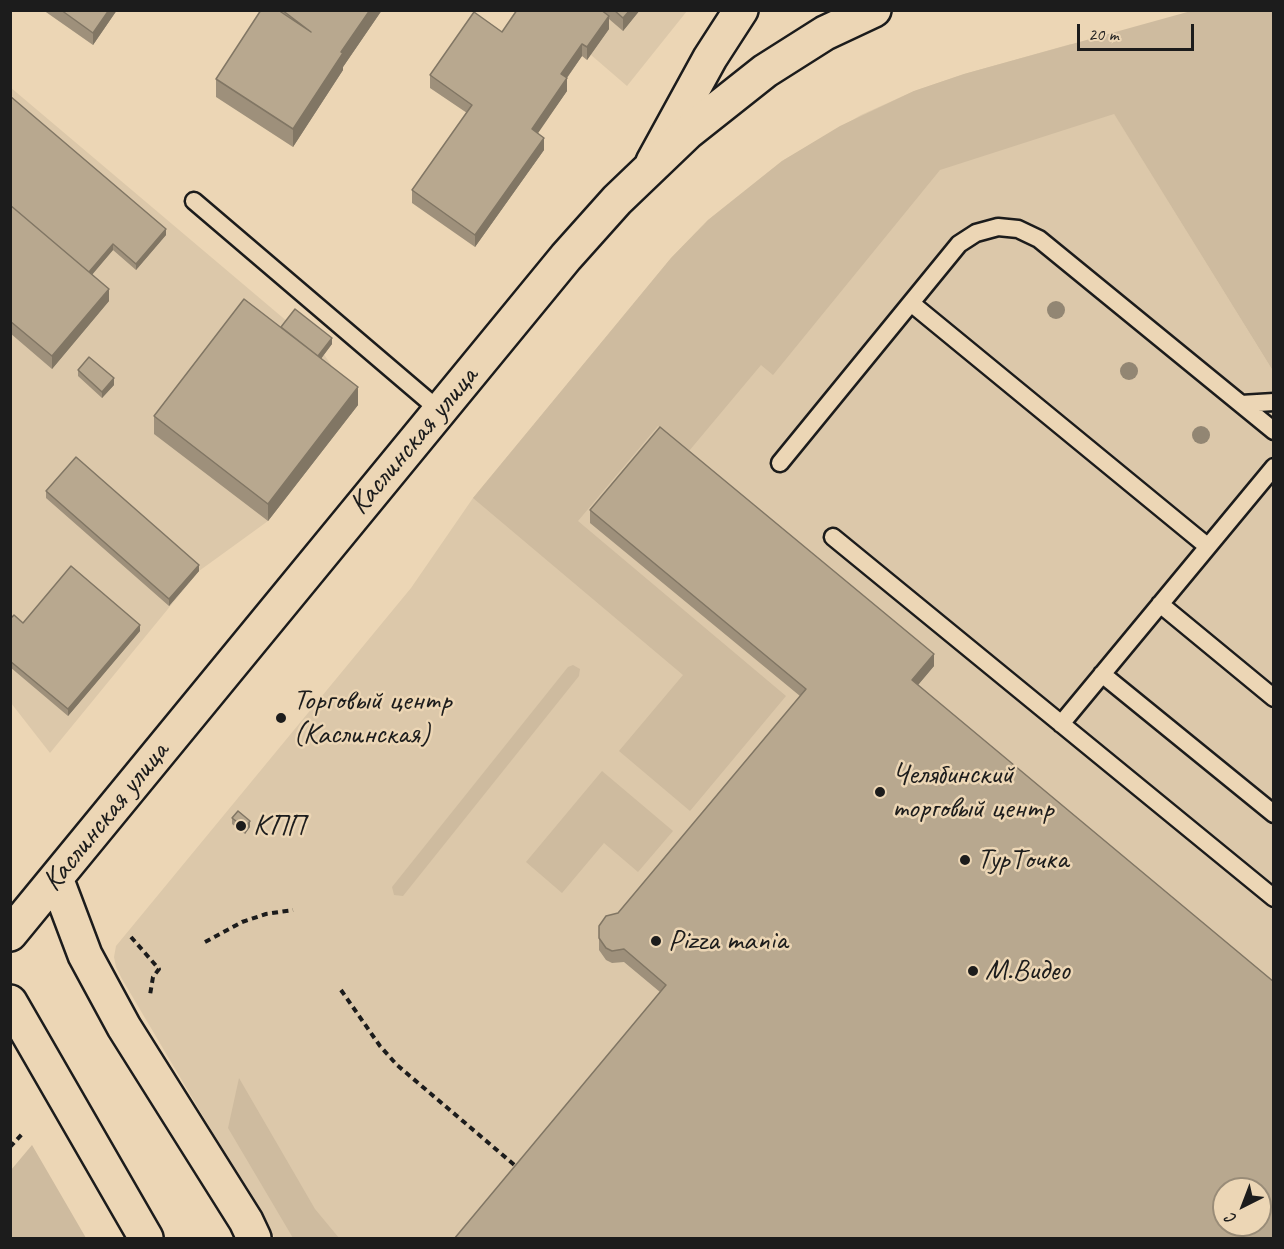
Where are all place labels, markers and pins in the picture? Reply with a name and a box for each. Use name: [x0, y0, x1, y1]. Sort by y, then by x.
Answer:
place label: Торговый центр (Каслинская): [293, 683, 451, 754]
marker: Торговый центр (Каслинская): [274, 711, 288, 725]
place label: Челябинский торговый центр: [892, 757, 1053, 828]
marker: Челябинский торговый центр: [873, 785, 887, 799]
place label: КПП: [253, 808, 304, 844]
marker: КПП: [234, 819, 248, 833]
place label: ТурТочка: [977, 842, 1068, 878]
marker: ТурТочка: [958, 853, 972, 867]
place label: Pizza mania: [668, 923, 787, 959]
marker: Pizza mania: [649, 934, 663, 948]
place label: М.Видео: [985, 953, 1070, 989]
marker: М.Видео: [966, 964, 980, 978]

